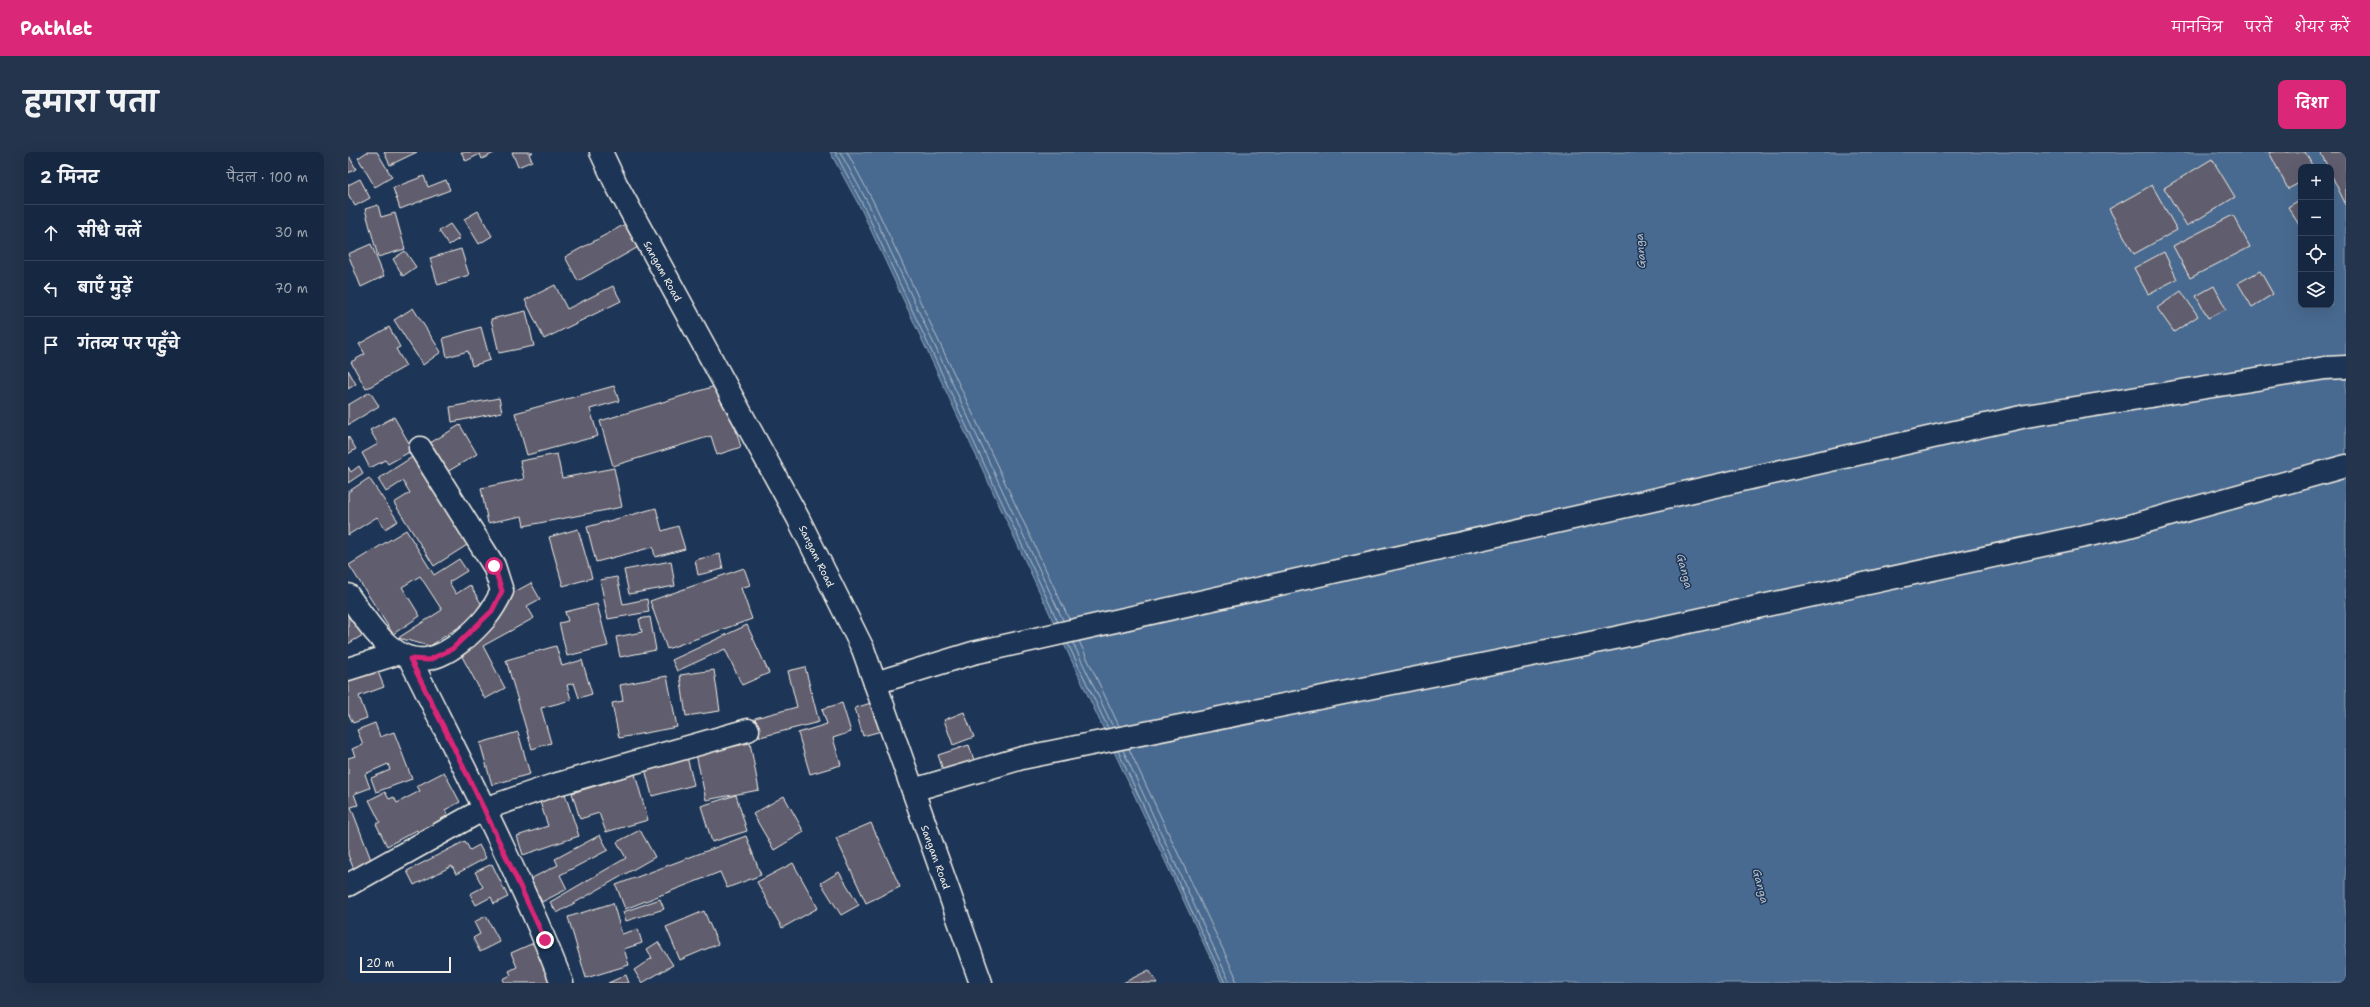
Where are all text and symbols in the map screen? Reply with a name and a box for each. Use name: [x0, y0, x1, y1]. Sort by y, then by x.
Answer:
text: Pathlet: [20, 16, 92, 41]
text: मानचित्र: [2171, 18, 2223, 36]
text: परतें: [2245, 18, 2272, 36]
text: शेयर करें: [2294, 18, 2350, 36]
button: दिशा: [2278, 80, 2346, 129]
text: हमारा पता: [24, 83, 158, 121]
map controls: [2298, 164, 2334, 308]
button: +: [2298, 164, 2334, 200]
text: 2 मिनट: [40, 166, 99, 188]
text: पैदल · 100 m: [227, 169, 308, 186]
button: −: [2298, 200, 2334, 236]
icon: ahead: [40, 222, 62, 244]
text: सीधे चलें: [78, 222, 141, 242]
text: 30 m: [274, 224, 308, 241]
water label: Ganga: [1632, 233, 1649, 269]
button: locate: [2298, 236, 2334, 272]
street label: Sangam Road: [641, 239, 685, 304]
button: layers: [2298, 272, 2334, 308]
icon: left: [40, 278, 62, 300]
text: बाएँ मुड़ें: [78, 278, 132, 298]
text: 70 m: [274, 280, 308, 297]
icon: arrive: [40, 334, 62, 356]
text: गंतव्य पर पहुँचे: [78, 334, 180, 354]
street label: Sangam Road: [796, 523, 837, 590]
water label: Ganga: [1673, 552, 1696, 590]
route start: [485, 557, 503, 575]
street label: Sangam Road: [918, 823, 953, 892]
water label: Ganga: [1749, 867, 1772, 905]
route end: [536, 931, 554, 949]
scale bar: [360, 955, 451, 974]
text: 20 m: [366, 956, 394, 971]

